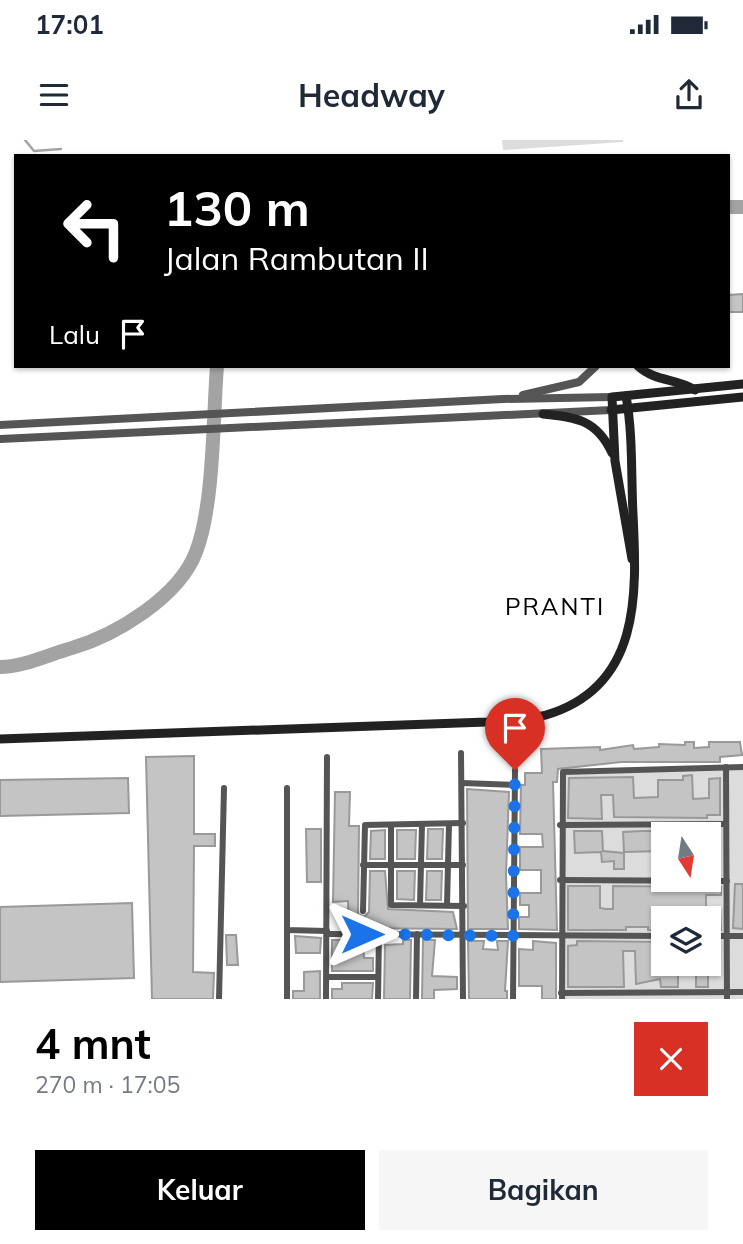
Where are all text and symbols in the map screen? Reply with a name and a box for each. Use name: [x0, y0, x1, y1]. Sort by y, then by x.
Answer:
text: 17:01: [35, 8, 104, 41]
text: Headway: [298, 75, 445, 115]
icon: menu: [35, 76, 73, 114]
icon: share: [670, 76, 708, 114]
text: 130 m: [164, 177, 310, 238]
icon: left: [49, 182, 140, 273]
text: Jalan Rambutan II: [164, 238, 429, 278]
icon: arrive: [114, 315, 152, 353]
text: Lalu: [49, 318, 100, 351]
district label: PRANTI: [505, 591, 605, 621]
pin: [485, 698, 545, 770]
icon: arrive: [496, 709, 534, 747]
north arrow: [651, 822, 721, 892]
map controls: [651, 822, 721, 976]
position arrow: [325, 897, 399, 971]
button: layers: [651, 906, 721, 976]
text: 4 mnt: [35, 1017, 151, 1070]
button: close: [634, 1022, 708, 1096]
text: 270 m · 17:05: [35, 1070, 180, 1099]
button: Keluar: [35, 1150, 365, 1230]
button: Bagikan: [379, 1150, 708, 1230]

